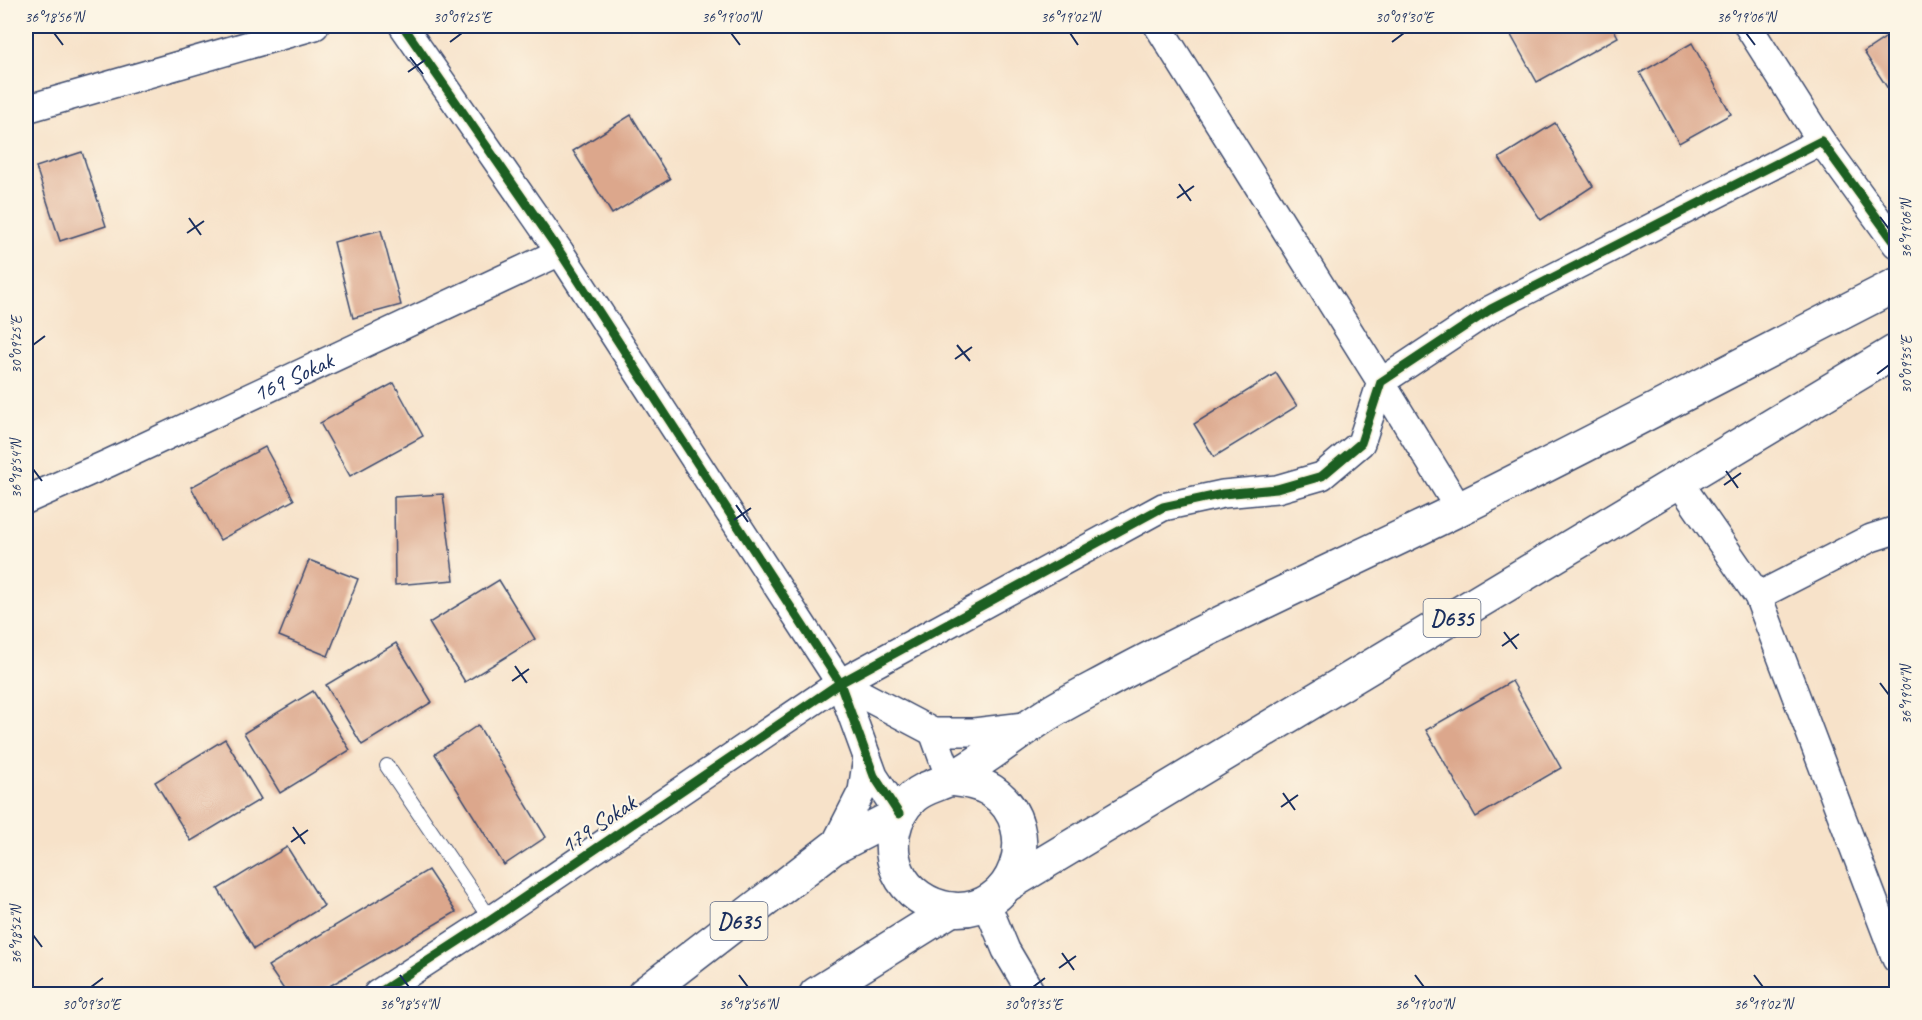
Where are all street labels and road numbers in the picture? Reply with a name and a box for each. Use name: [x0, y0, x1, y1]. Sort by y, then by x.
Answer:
street label: 169 Sokak: [248, 344, 340, 409]
road number: D635: [1424, 599, 1480, 637]
street label: 179 Sokak: [554, 786, 644, 860]
road number: D635: [710, 902, 768, 940]

